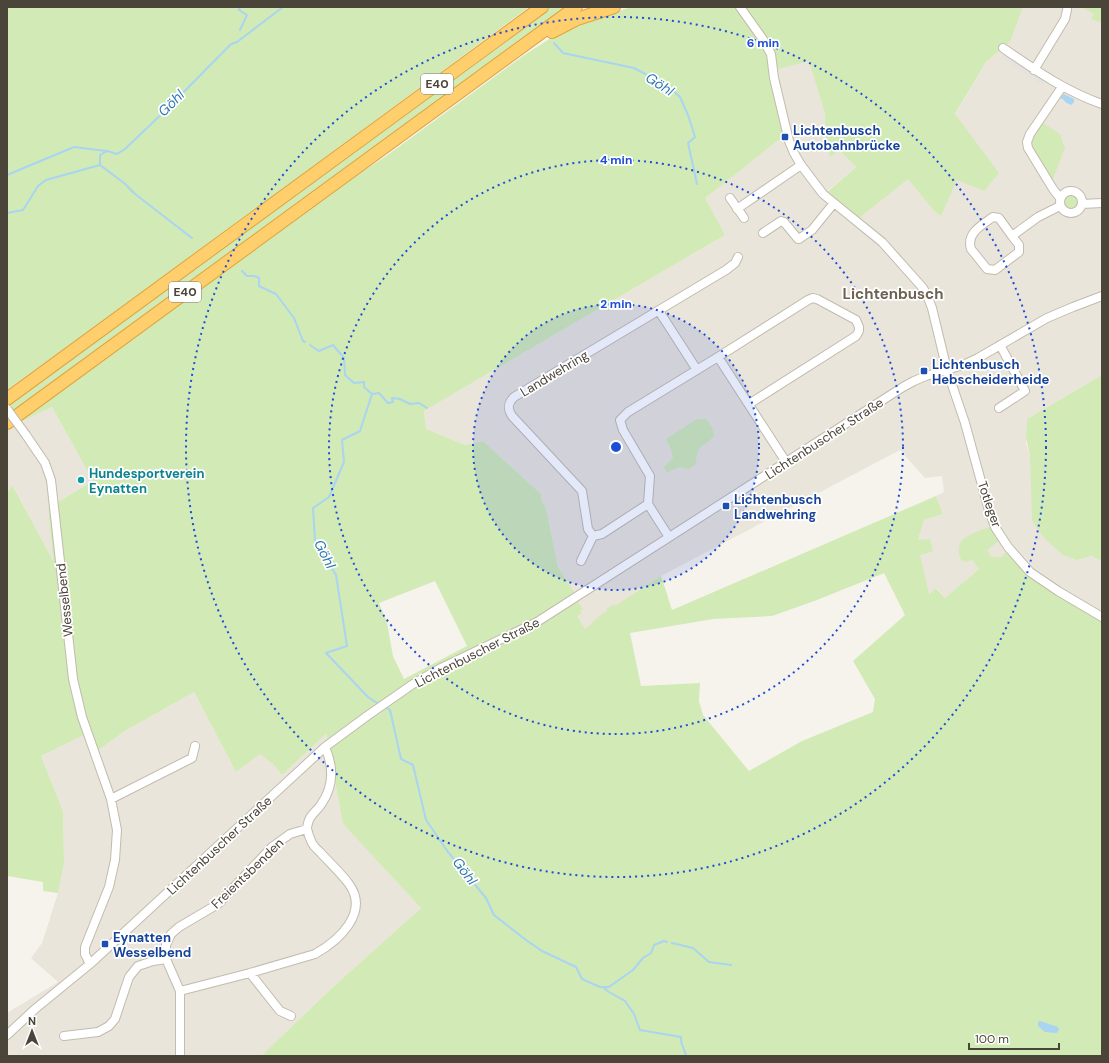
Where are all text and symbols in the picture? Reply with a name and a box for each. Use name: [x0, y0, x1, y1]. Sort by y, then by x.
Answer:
text: 6 min: [747, 35, 779, 51]
water label: Göhl: [642, 68, 678, 100]
road number: E40: [421, 74, 453, 94]
water label: Göhl: [154, 85, 189, 120]
place label: Lichtenbusch Autobahnbrücke: [793, 122, 900, 154]
marker: Lichtenbusch Autobahnbrücke: [780, 132, 790, 142]
text: 4 min: [600, 152, 632, 168]
road number: E40: [169, 282, 201, 302]
district label: Lichtenbusch: [843, 284, 943, 304]
text: 2 min: [600, 296, 632, 312]
street label: Landwehring: [517, 346, 592, 400]
place label: Lichtenbusch Hebscheiderheide: [932, 356, 1049, 388]
marker: Lichtenbusch Hebscheiderheide: [919, 366, 929, 376]
street label: Lichtenbuscher Straße: [762, 394, 887, 483]
centre of rings: [609, 440, 623, 454]
place label: Hundesportverein Eynatten: [89, 465, 204, 497]
marker: Hundesportverein Eynatten: [76, 475, 86, 485]
street label: Totleger: [974, 479, 1005, 530]
place label: Lichtenbusch Landwehring: [734, 491, 821, 523]
marker: Lichtenbusch Landwehring: [721, 501, 731, 511]
water label: Göhl: [310, 536, 340, 572]
street label: Wesselbend: [52, 562, 77, 638]
street label: Lichtenbuscher Straße: [412, 614, 542, 691]
street label: Lichtenbuscher Straße: [163, 792, 275, 899]
street label: Freientsbenden: [207, 834, 287, 912]
water label: Göhl: [449, 854, 482, 889]
place label: Eynatten Wesselbend: [113, 929, 191, 961]
marker: Eynatten Wesselbend: [100, 939, 110, 949]
north arrow: [12, 1011, 52, 1051]
text: N: [28, 1014, 36, 1028]
scale bar: [969, 1025, 1059, 1051]
text: 100 m: [975, 1031, 1009, 1047]

